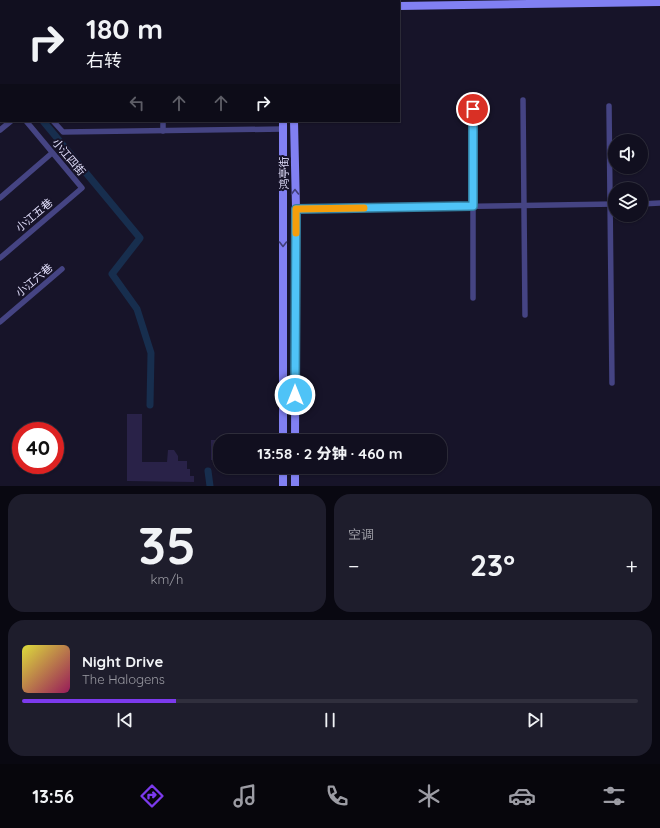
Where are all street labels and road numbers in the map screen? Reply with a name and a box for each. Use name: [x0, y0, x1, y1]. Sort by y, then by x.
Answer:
street label: 小江四街: [49, 136, 89, 178]
street label: 鸿亭街: [277, 156, 291, 190]
street label: 小江五巷: [13, 195, 55, 235]
street label: 小江六巷: [13, 260, 55, 300]

